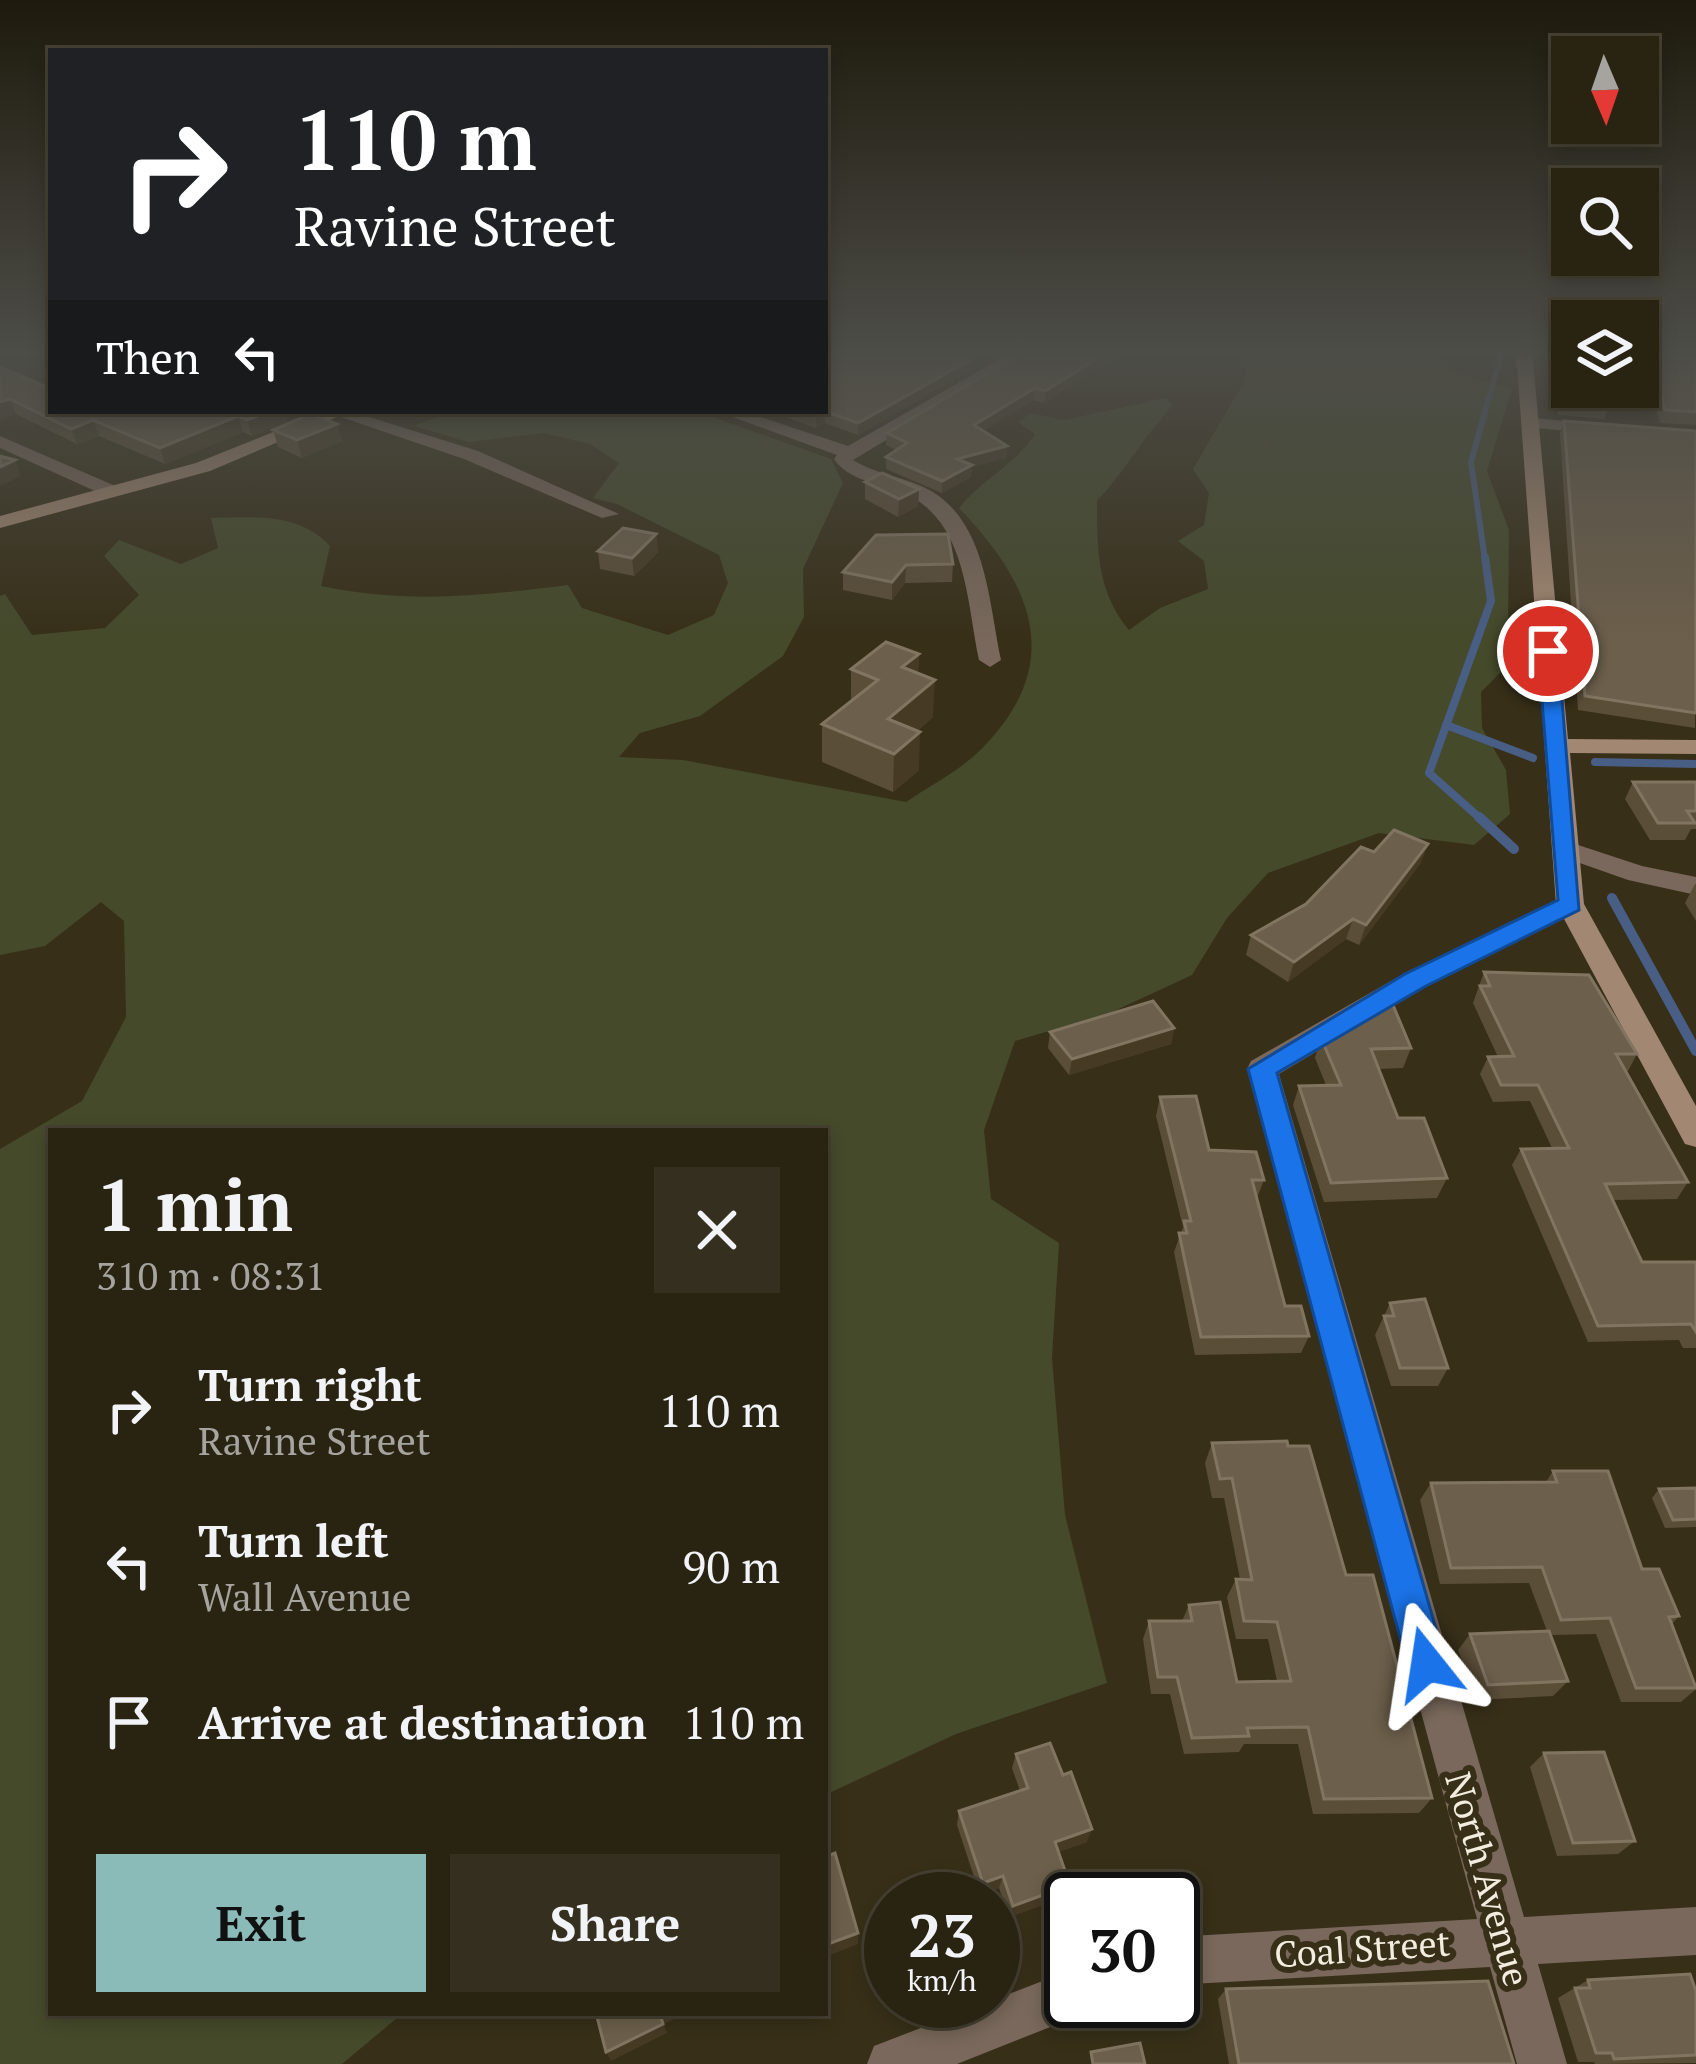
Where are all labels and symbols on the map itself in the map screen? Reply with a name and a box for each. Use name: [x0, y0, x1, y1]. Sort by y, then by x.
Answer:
north arrow: [1551, 36, 1659, 144]
pin: [1497, 600, 1599, 702]
position arrow: [1364, 1601, 1490, 1727]
street label: North Avenue: [1435, 1767, 1541, 1991]
speed limit sign: 30: [1044, 1872, 1200, 2028]
street label: Coal Street: [1273, 1918, 1451, 1978]

